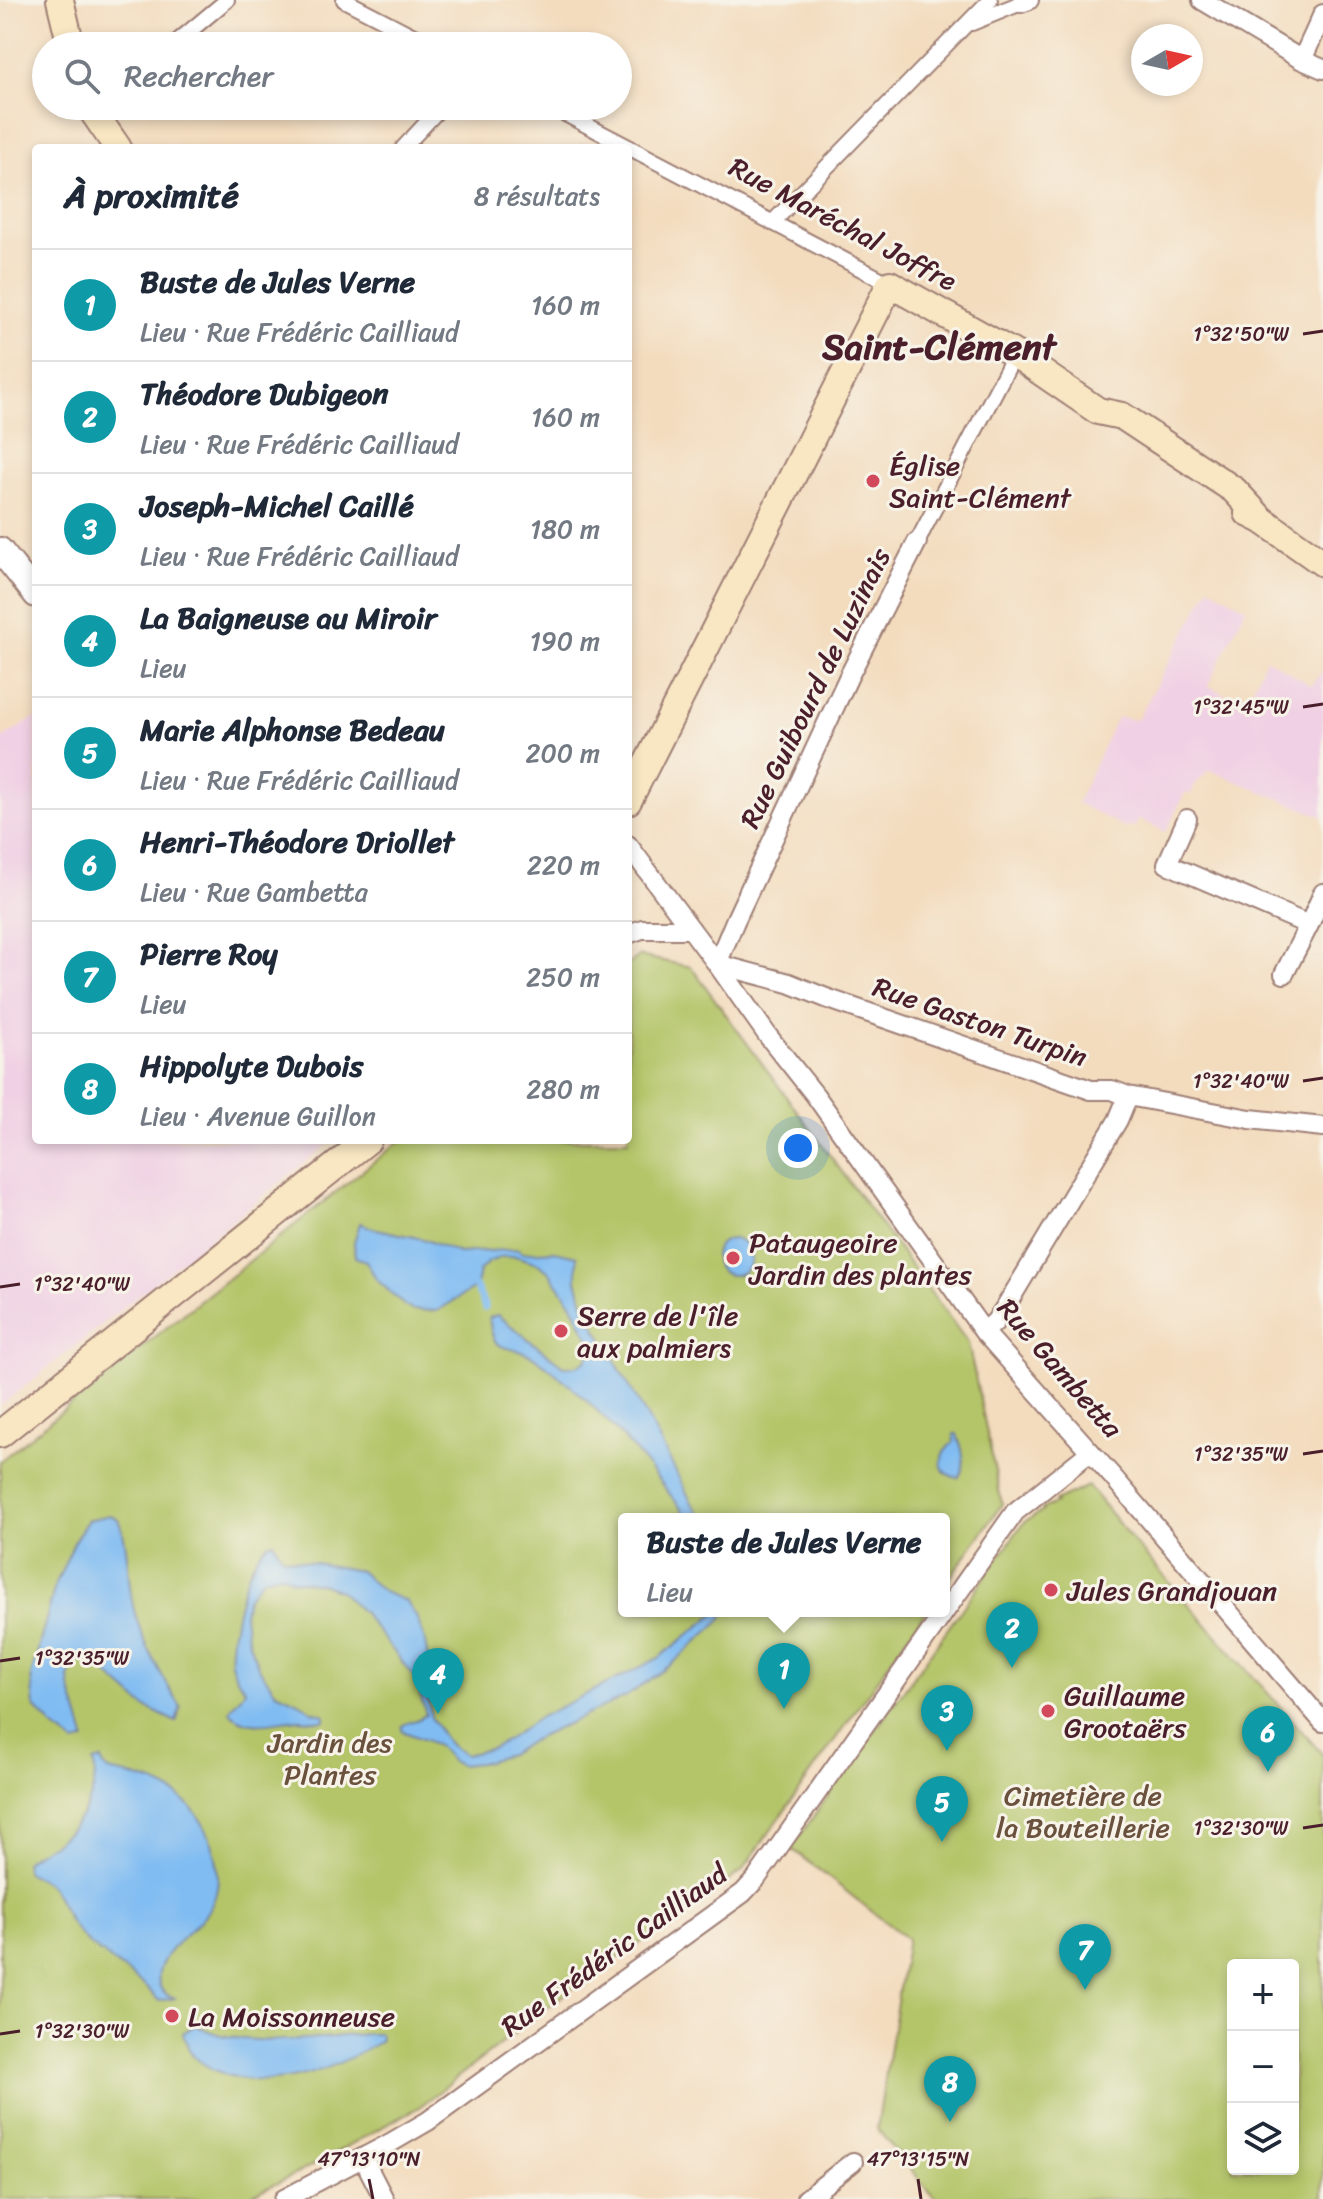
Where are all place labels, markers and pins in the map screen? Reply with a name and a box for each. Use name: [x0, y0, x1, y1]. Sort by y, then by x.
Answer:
place label: Église Saint-Clément: [889, 441, 1073, 522]
marker: Église Saint-Clément: [864, 472, 882, 490]
place label: Pataugeoire Jardin des plantes: [748, 1218, 972, 1299]
marker: Pataugeoire Jardin des plantes: [724, 1249, 742, 1267]
place label: Serre de l'île aux palmiers: [577, 1291, 738, 1372]
marker: Serre de l'île aux palmiers: [552, 1322, 570, 1340]
place label: Jules Grandjouan: [1066, 1566, 1277, 1615]
marker: Jules Grandjouan: [1042, 1581, 1060, 1599]
pin: 2: [986, 1602, 1038, 1668]
pin: 1: [758, 1643, 810, 1709]
pin: 4: [412, 1648, 464, 1714]
place label: Guillaume Grootaërs: [1064, 1671, 1187, 1752]
pin: 3: [921, 1685, 973, 1751]
marker: Guillaume Grootaërs: [1039, 1702, 1057, 1720]
pin: 6: [1242, 1706, 1294, 1772]
pin: 5: [916, 1776, 968, 1842]
pin: 7: [1059, 1924, 1111, 1990]
place label: La Moissonneuse: [188, 1992, 395, 2041]
marker: La Moissonneuse: [163, 2007, 181, 2025]
pin: 8: [924, 2056, 976, 2122]

